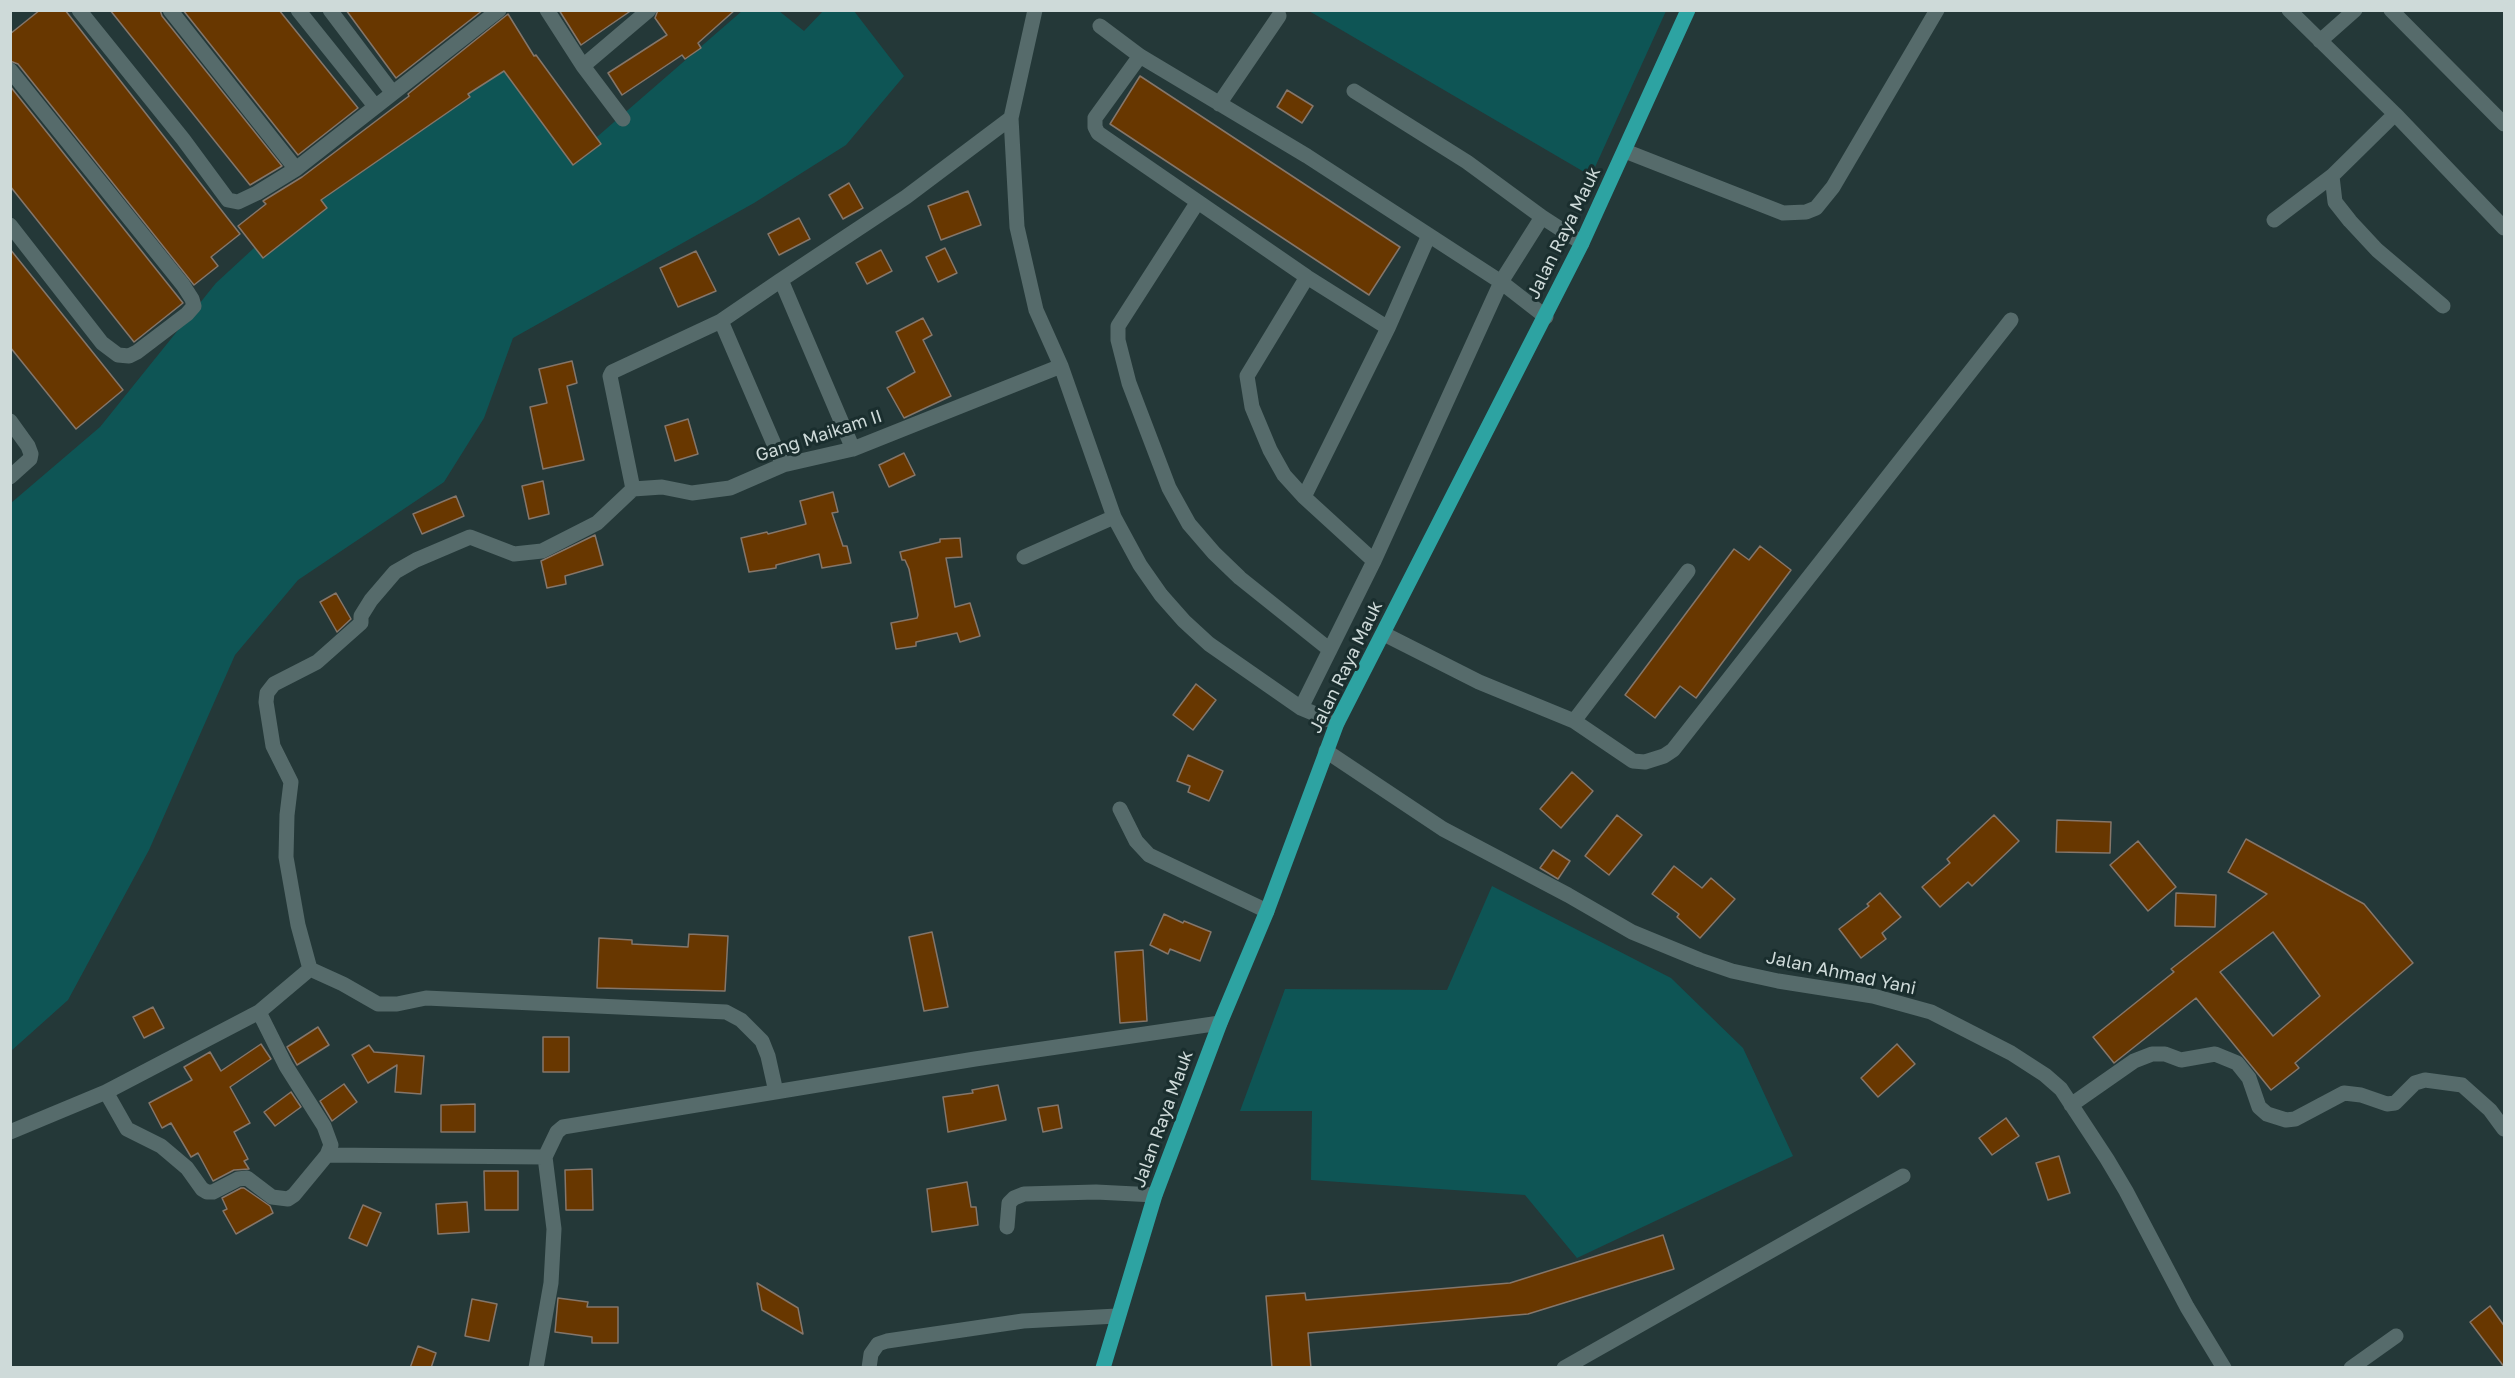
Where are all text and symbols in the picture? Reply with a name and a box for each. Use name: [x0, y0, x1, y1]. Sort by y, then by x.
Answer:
street label: Jalan Raya Mauk: [1523, 163, 1605, 303]
street label: Gang Maikam II: [753, 405, 885, 467]
street label: Jalan Raya Mauk: [1305, 597, 1387, 737]
street label: Jalan Ahmad Yani: [1764, 947, 1918, 999]
street label: Jalan Raya Mauk: [1128, 1047, 1198, 1191]

